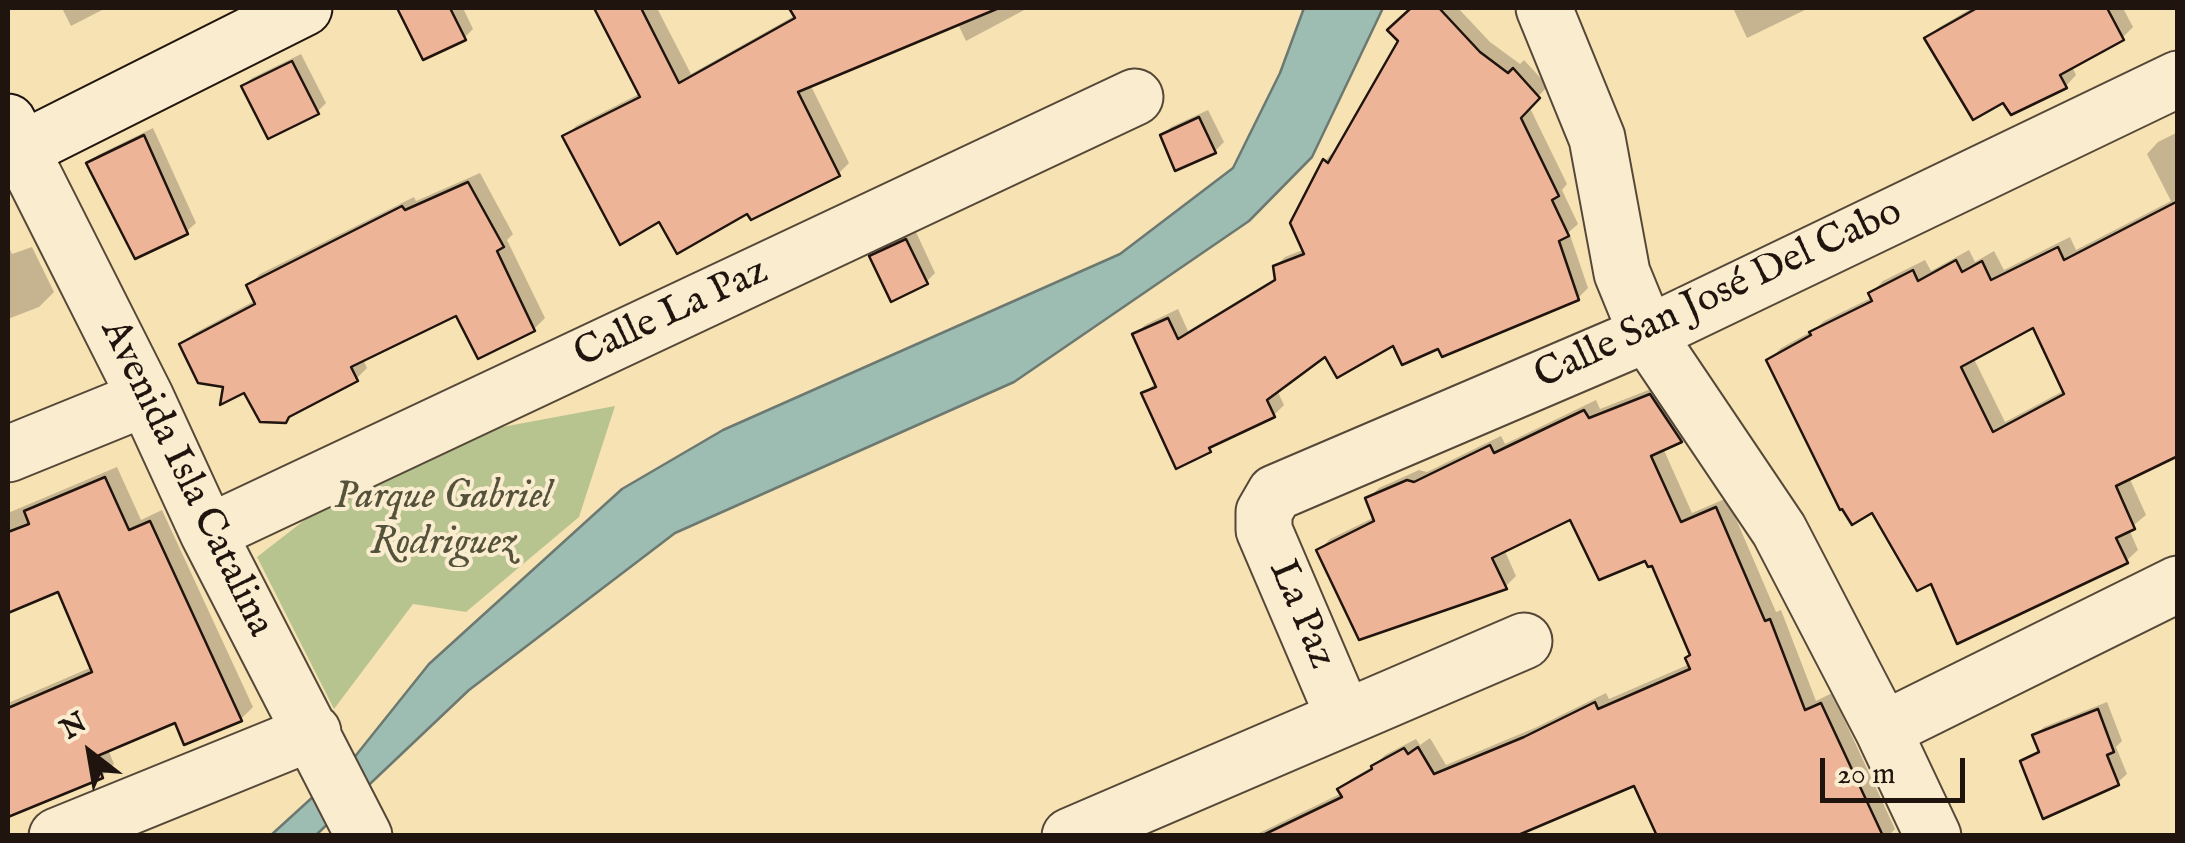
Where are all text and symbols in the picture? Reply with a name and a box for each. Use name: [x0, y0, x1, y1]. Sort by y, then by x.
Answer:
street label: Calle San José Del Cabo: [1528, 190, 1910, 402]
street label: Calle La Paz: [568, 249, 776, 381]
street label: Avenida Isla Catalina: [87, 313, 283, 645]
park label: Parque Gabriel Rodriguez: [334, 475, 552, 569]
street label: La Paz: [1256, 554, 1344, 676]
north arrow: [40, 703, 140, 803]
text: N: [55, 706, 94, 748]
scale bar: [1825, 738, 1970, 800]
text: 20 m: [1837, 756, 1896, 794]

